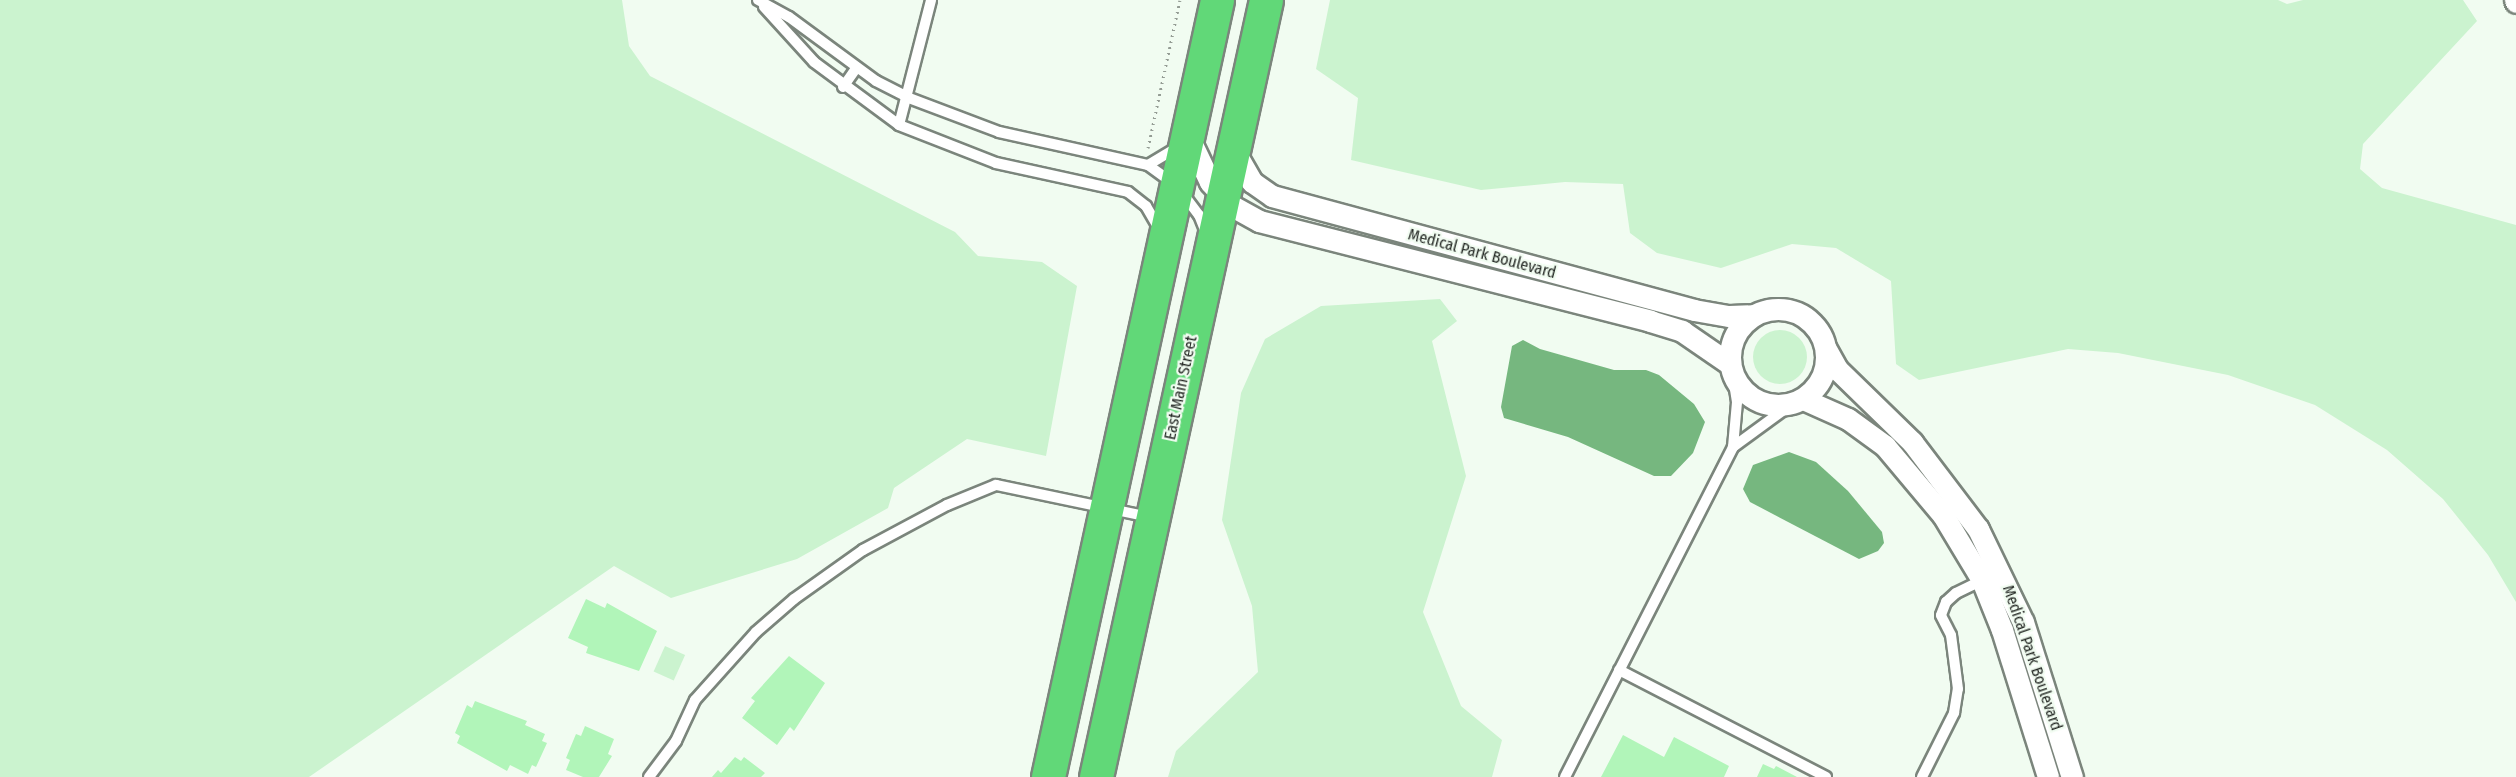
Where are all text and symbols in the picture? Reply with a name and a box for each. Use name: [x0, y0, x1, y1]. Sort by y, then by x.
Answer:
street label: Medical Park Boulevard: [1406, 225, 1558, 283]
street label: East Main Street: [1161, 334, 1201, 442]
street label: Medical Park Boulevard: [1998, 583, 2066, 733]

